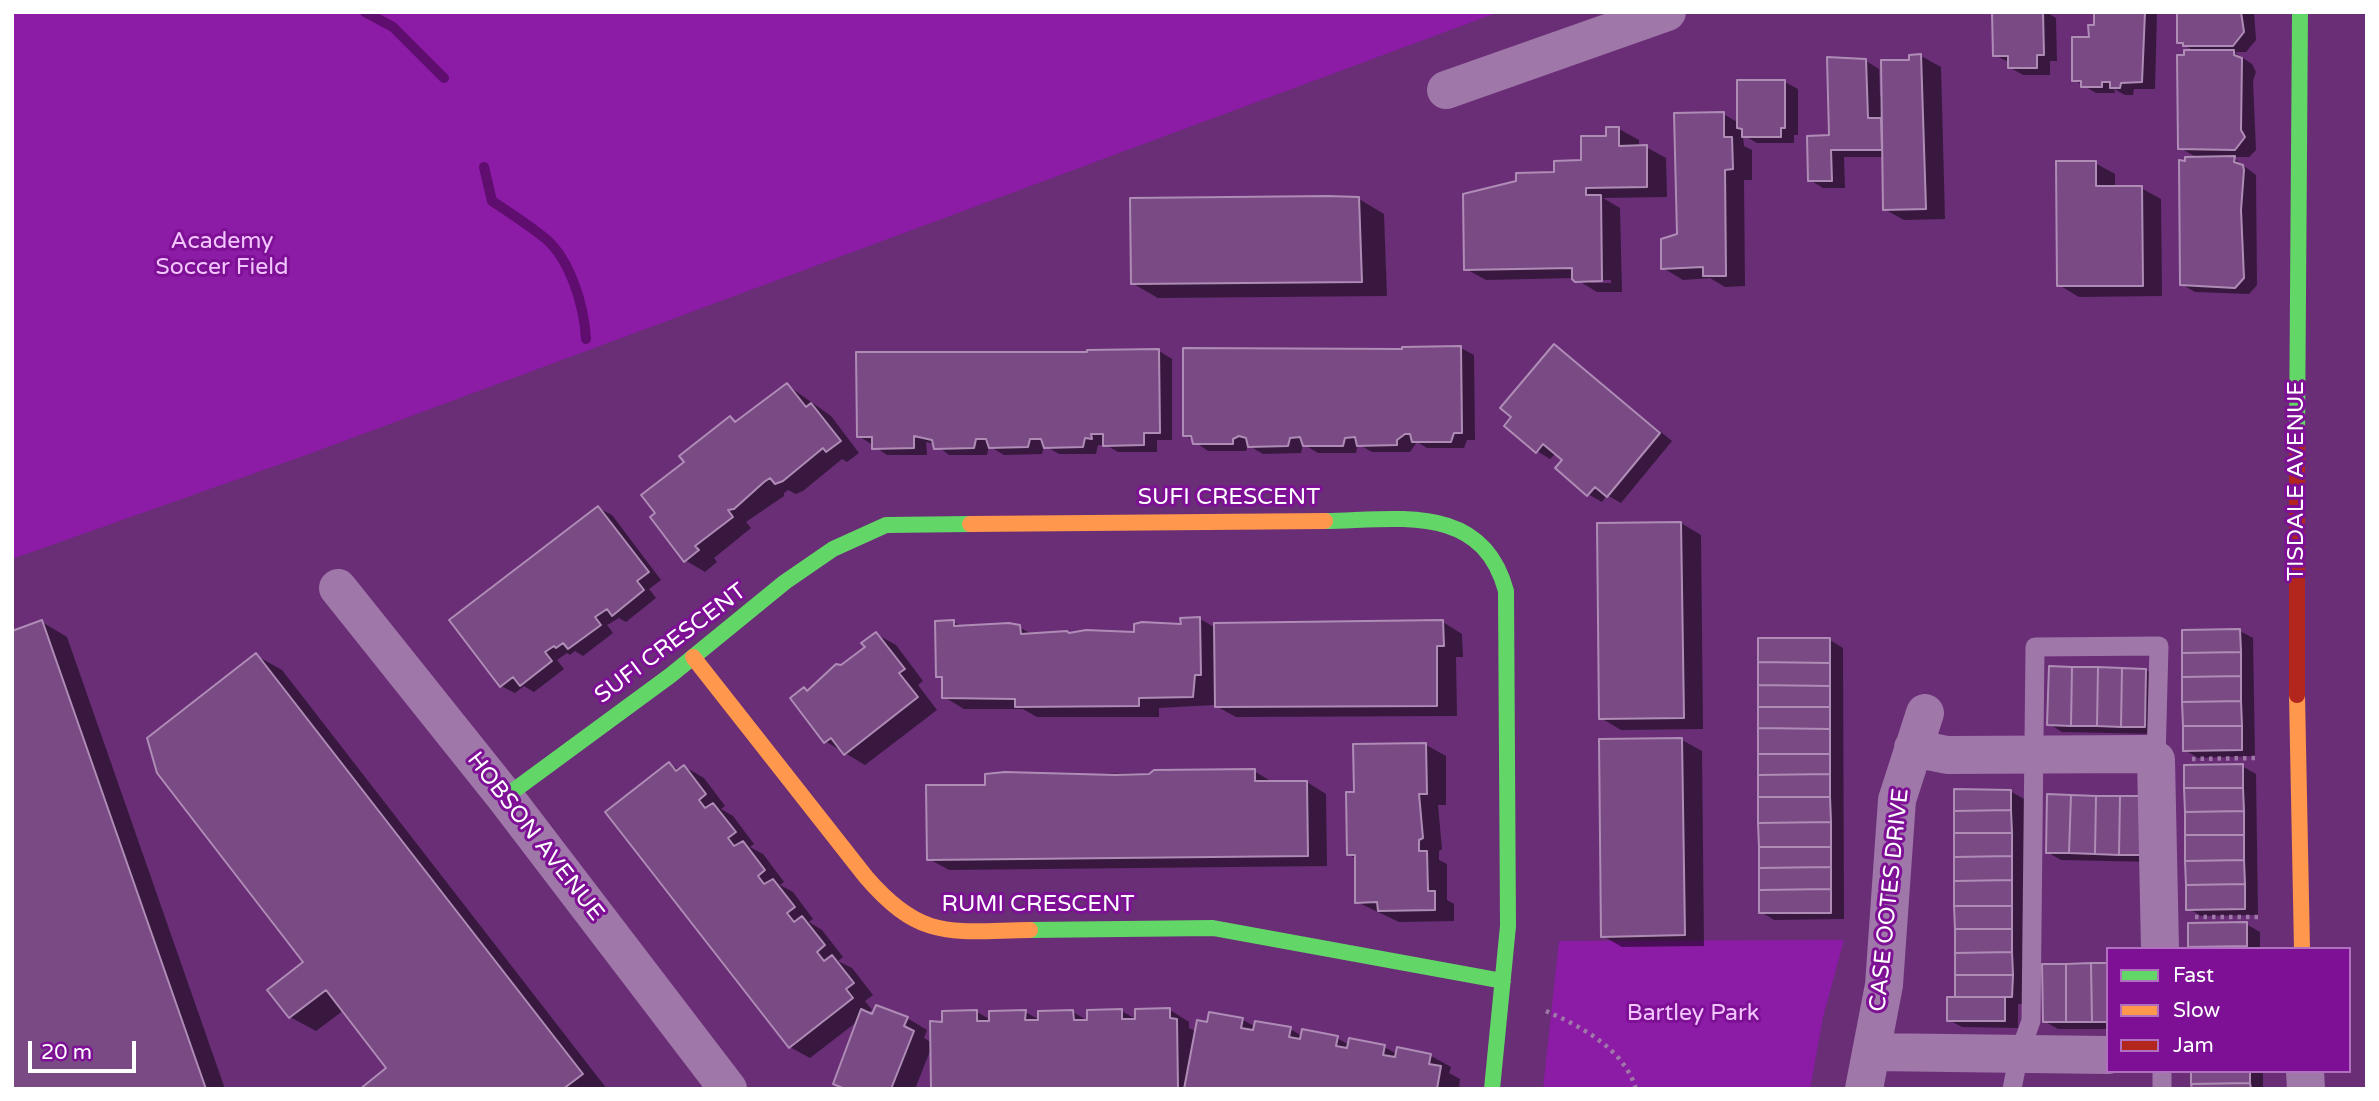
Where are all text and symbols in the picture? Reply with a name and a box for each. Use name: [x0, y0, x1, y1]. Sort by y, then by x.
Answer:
park label: Academy Soccer Field: [155, 228, 289, 282]
street label: TISDALE AVENUE: [2283, 381, 2311, 581]
street label: SUFI CRESCENT: [1138, 484, 1320, 512]
street label: SUFI CRESCENT: [590, 578, 752, 710]
street label: HOBSON AVENUE: [461, 747, 609, 927]
street label: CASE OOTES DRIVE: [1865, 787, 1915, 1013]
street label: RUMI CRESCENT: [942, 891, 1134, 919]
legend: [2106, 947, 2351, 1073]
text: Fast: [2173, 963, 2214, 988]
text: Slow: [2173, 998, 2220, 1023]
park label: Bartley Park: [1627, 1000, 1759, 1028]
scale bar: [32, 1028, 140, 1072]
text: Jam: [2173, 1033, 2214, 1058]
text: 20 m: [41, 1040, 92, 1065]

